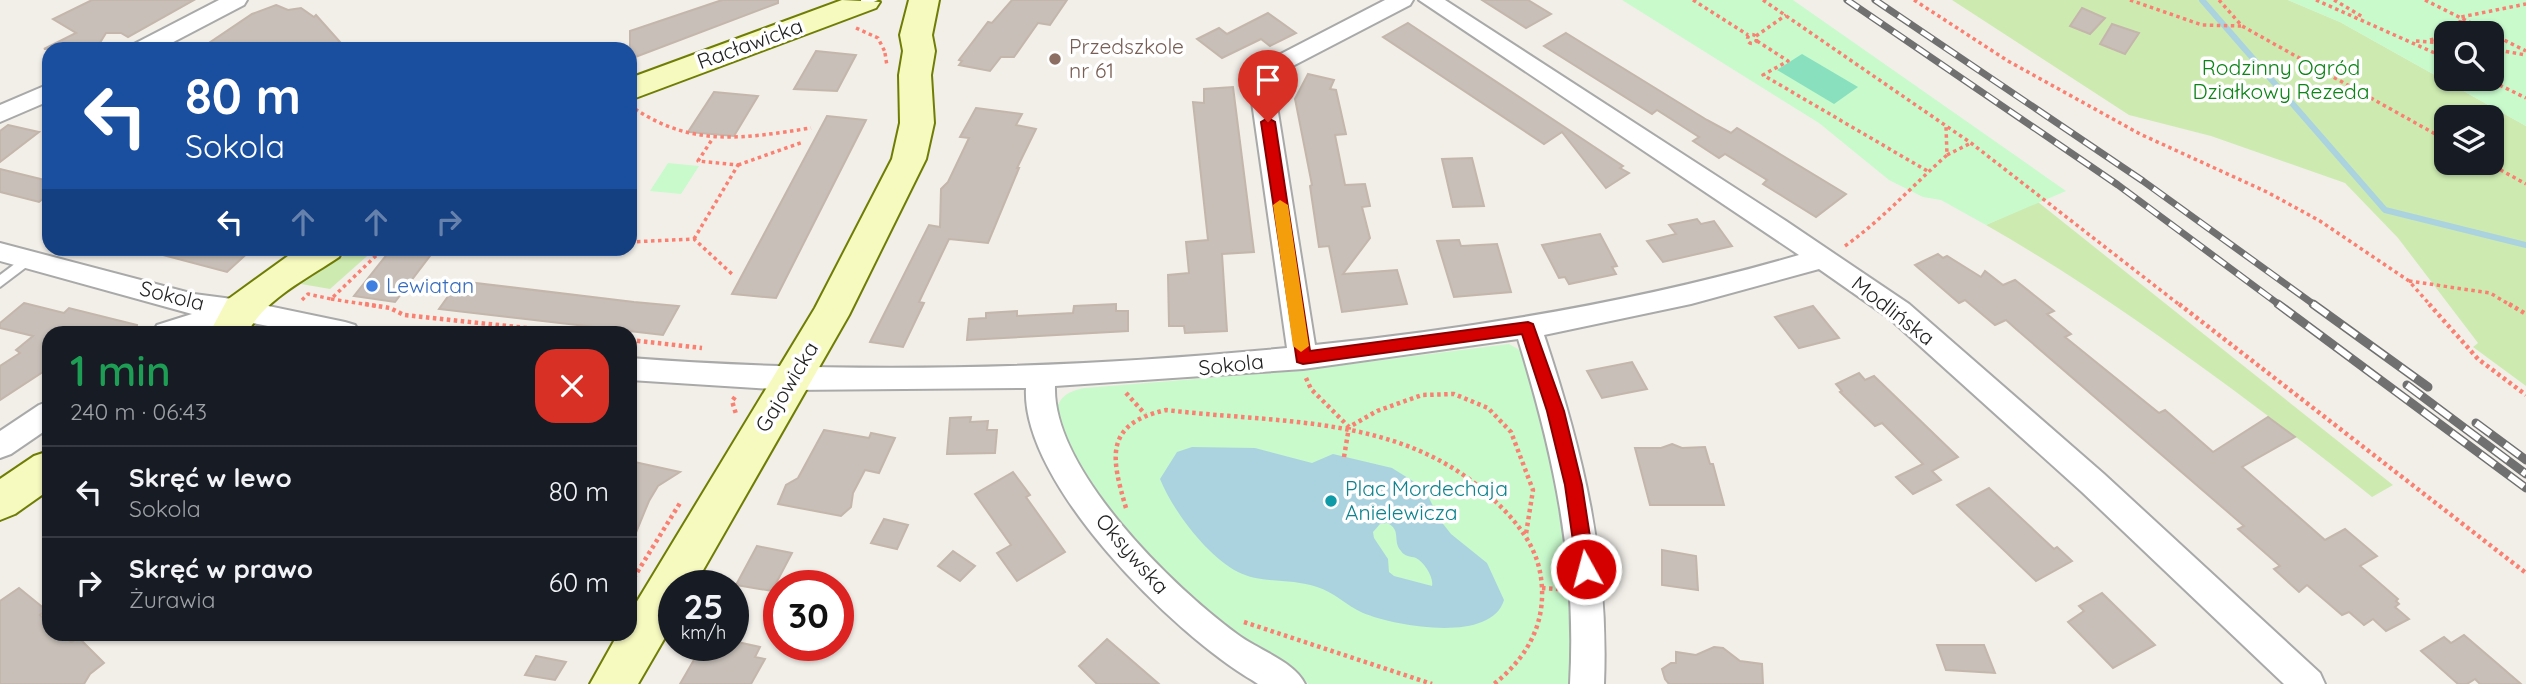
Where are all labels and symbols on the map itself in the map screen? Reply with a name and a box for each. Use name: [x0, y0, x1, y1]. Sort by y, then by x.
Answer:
street label: Racławicka: [693, 12, 806, 74]
place label: Przedszkole nr 61: [1069, 33, 1184, 83]
pin: [1238, 50, 1298, 122]
marker: Przedszkole nr 61: [1047, 51, 1063, 67]
park label: Rodzinny Ogród Działkowy Rezeda: [2192, 54, 2370, 104]
street label: Modlińska: [1847, 270, 1940, 351]
place label: Lewiatan: [386, 272, 474, 298]
street label: Sokola: [137, 274, 207, 316]
marker: Lewiatan: [364, 278, 380, 294]
street label: Gajowicka: [749, 336, 823, 436]
street label: Sokola: [1197, 348, 1265, 380]
place label: Plac Mordechaja Anielewicza: [1345, 475, 1508, 525]
marker: Plac Mordechaja Anielewicza: [1323, 493, 1339, 509]
street label: Oksywska: [1091, 508, 1175, 599]
position arrow: [1549, 532, 1623, 606]
speed limit sign: 30: [763, 570, 854, 661]

